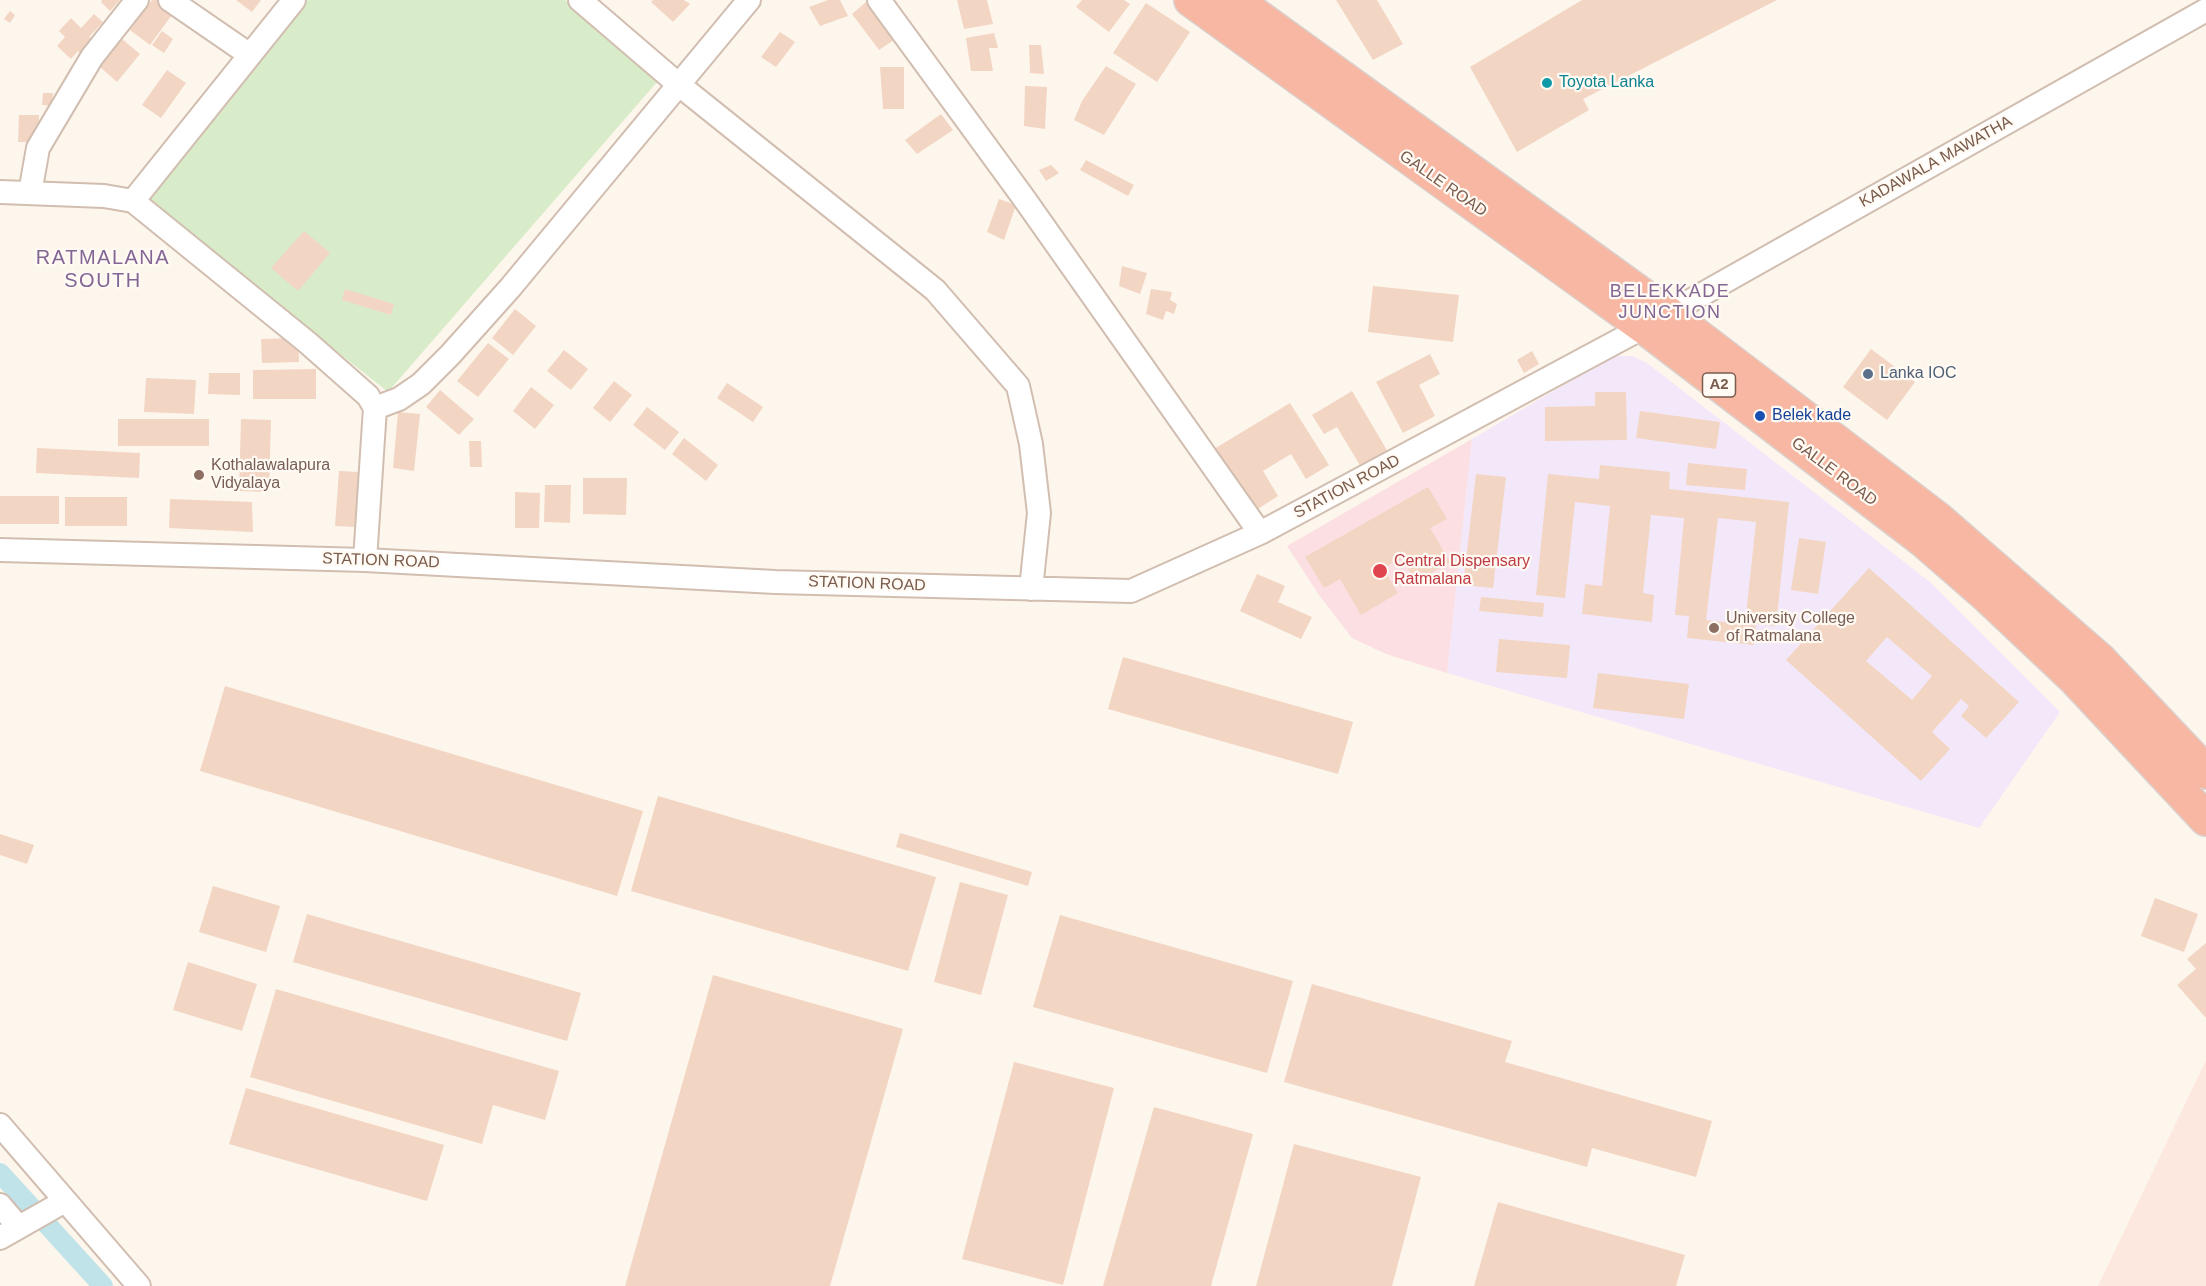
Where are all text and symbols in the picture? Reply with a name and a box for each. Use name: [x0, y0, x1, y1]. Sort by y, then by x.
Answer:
place label: Toyota Lanka: [1559, 73, 1654, 93]
marker: Toyota Lanka: [1540, 76, 1554, 90]
street label: KADAWALA MAWATHA: [1856, 112, 2016, 212]
street label: GALLE ROAD: [1396, 147, 1490, 221]
district label: RATMALANA SOUTH: [36, 246, 170, 293]
district label: BELEKKADE JUNCTION: [1610, 281, 1730, 324]
place label: Lanka IOC: [1880, 364, 1956, 384]
marker: Lanka IOC: [1861, 367, 1875, 381]
road number: A2: [1702, 373, 1736, 397]
place label: Belek kade: [1772, 406, 1851, 426]
marker: Belek kade: [1753, 409, 1767, 423]
street label: GALLE ROAD: [1787, 434, 1881, 510]
street label: STATION ROAD: [1291, 451, 1403, 523]
place label: Kothalawalapura Vidyalaya: [211, 456, 330, 494]
marker: Kothalawalapura Vidyalaya: [192, 468, 206, 482]
street label: STATION ROAD: [322, 549, 440, 573]
place label: Central Dispensary Ratmalana: [1394, 552, 1530, 590]
marker: Central Dispensary Ratmalana: [1371, 562, 1389, 580]
street label: STATION ROAD: [808, 572, 926, 596]
place label: University College of Ratmalana: [1726, 609, 1855, 647]
marker: University College of Ratmalana: [1707, 621, 1721, 635]

